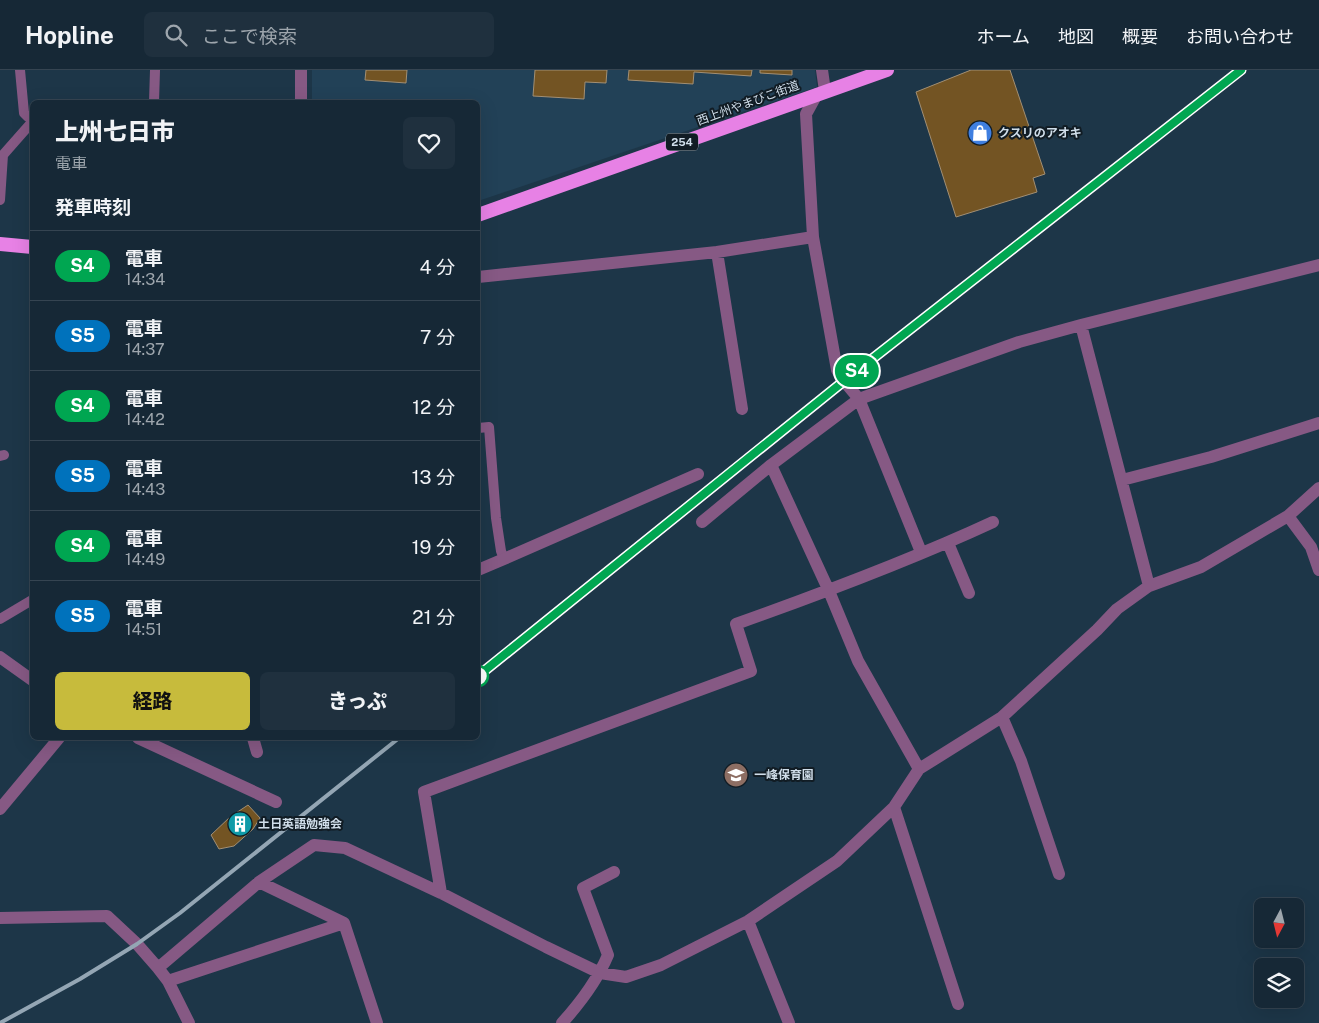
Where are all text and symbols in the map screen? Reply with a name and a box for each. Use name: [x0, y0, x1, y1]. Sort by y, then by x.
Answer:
search box: [144, 12, 494, 57]
text: Hopline: [25, 21, 114, 49]
icon: search: [162, 21, 190, 49]
text: ここで検索: [202, 25, 297, 47]
text: ホーム: [977, 26, 1030, 47]
text: 地図: [1058, 26, 1094, 47]
text: 概要: [1122, 26, 1158, 47]
text: お問い合わせ: [1186, 26, 1294, 47]
street label: 西上州やまびこ街道: [695, 78, 801, 128]
text: 上州七日市: [55, 117, 175, 145]
button: heart: [403, 117, 455, 169]
shop icon: クスリのアオキ: [967, 120, 993, 146]
place label: クスリのアオキ: [998, 126, 1082, 140]
road number: 254: [666, 134, 698, 150]
text: 電車: [55, 154, 87, 173]
text: 発車時刻: [55, 196, 131, 218]
text: 電車: [125, 247, 163, 269]
text: S4: [70, 255, 95, 276]
text: 4 分: [419, 256, 455, 278]
text: 14:34: [125, 270, 165, 289]
text: 電車: [125, 317, 163, 339]
text: S5: [70, 325, 95, 346]
text: 7 分: [420, 326, 455, 348]
text: 14:37: [125, 340, 165, 359]
line badge: S4: [834, 355, 880, 387]
text: S4: [845, 360, 869, 381]
text: 電車: [125, 387, 163, 409]
text: S4: [70, 395, 95, 416]
text: 12 分: [412, 396, 455, 418]
text: 14:42: [125, 410, 165, 429]
text: 電車: [125, 457, 163, 479]
text: S5: [70, 465, 95, 486]
text: 13 分: [412, 466, 455, 488]
text: 14:43: [125, 480, 165, 499]
text: 電車: [125, 527, 163, 549]
text: S4: [70, 535, 95, 556]
text: 19 分: [412, 536, 455, 558]
text: 14:49: [125, 550, 165, 569]
text: 電車: [125, 597, 163, 619]
text: S5: [70, 605, 95, 626]
text: 21 分: [412, 606, 455, 628]
text: 14:51: [125, 620, 162, 639]
unlabelled marker: [467, 665, 489, 687]
button: 経路: [55, 672, 250, 730]
button: きっぷ: [260, 672, 455, 730]
school or university icon: 一峰保育園: [723, 762, 749, 788]
place label: 一峰保育園: [754, 768, 814, 782]
building icon: 土日英語勉強会: [227, 811, 253, 837]
place label: 土日英語勉強会: [258, 817, 342, 831]
north arrow: [1254, 898, 1304, 948]
map controls: [1254, 898, 1304, 1008]
button: layers: [1254, 958, 1304, 1008]

